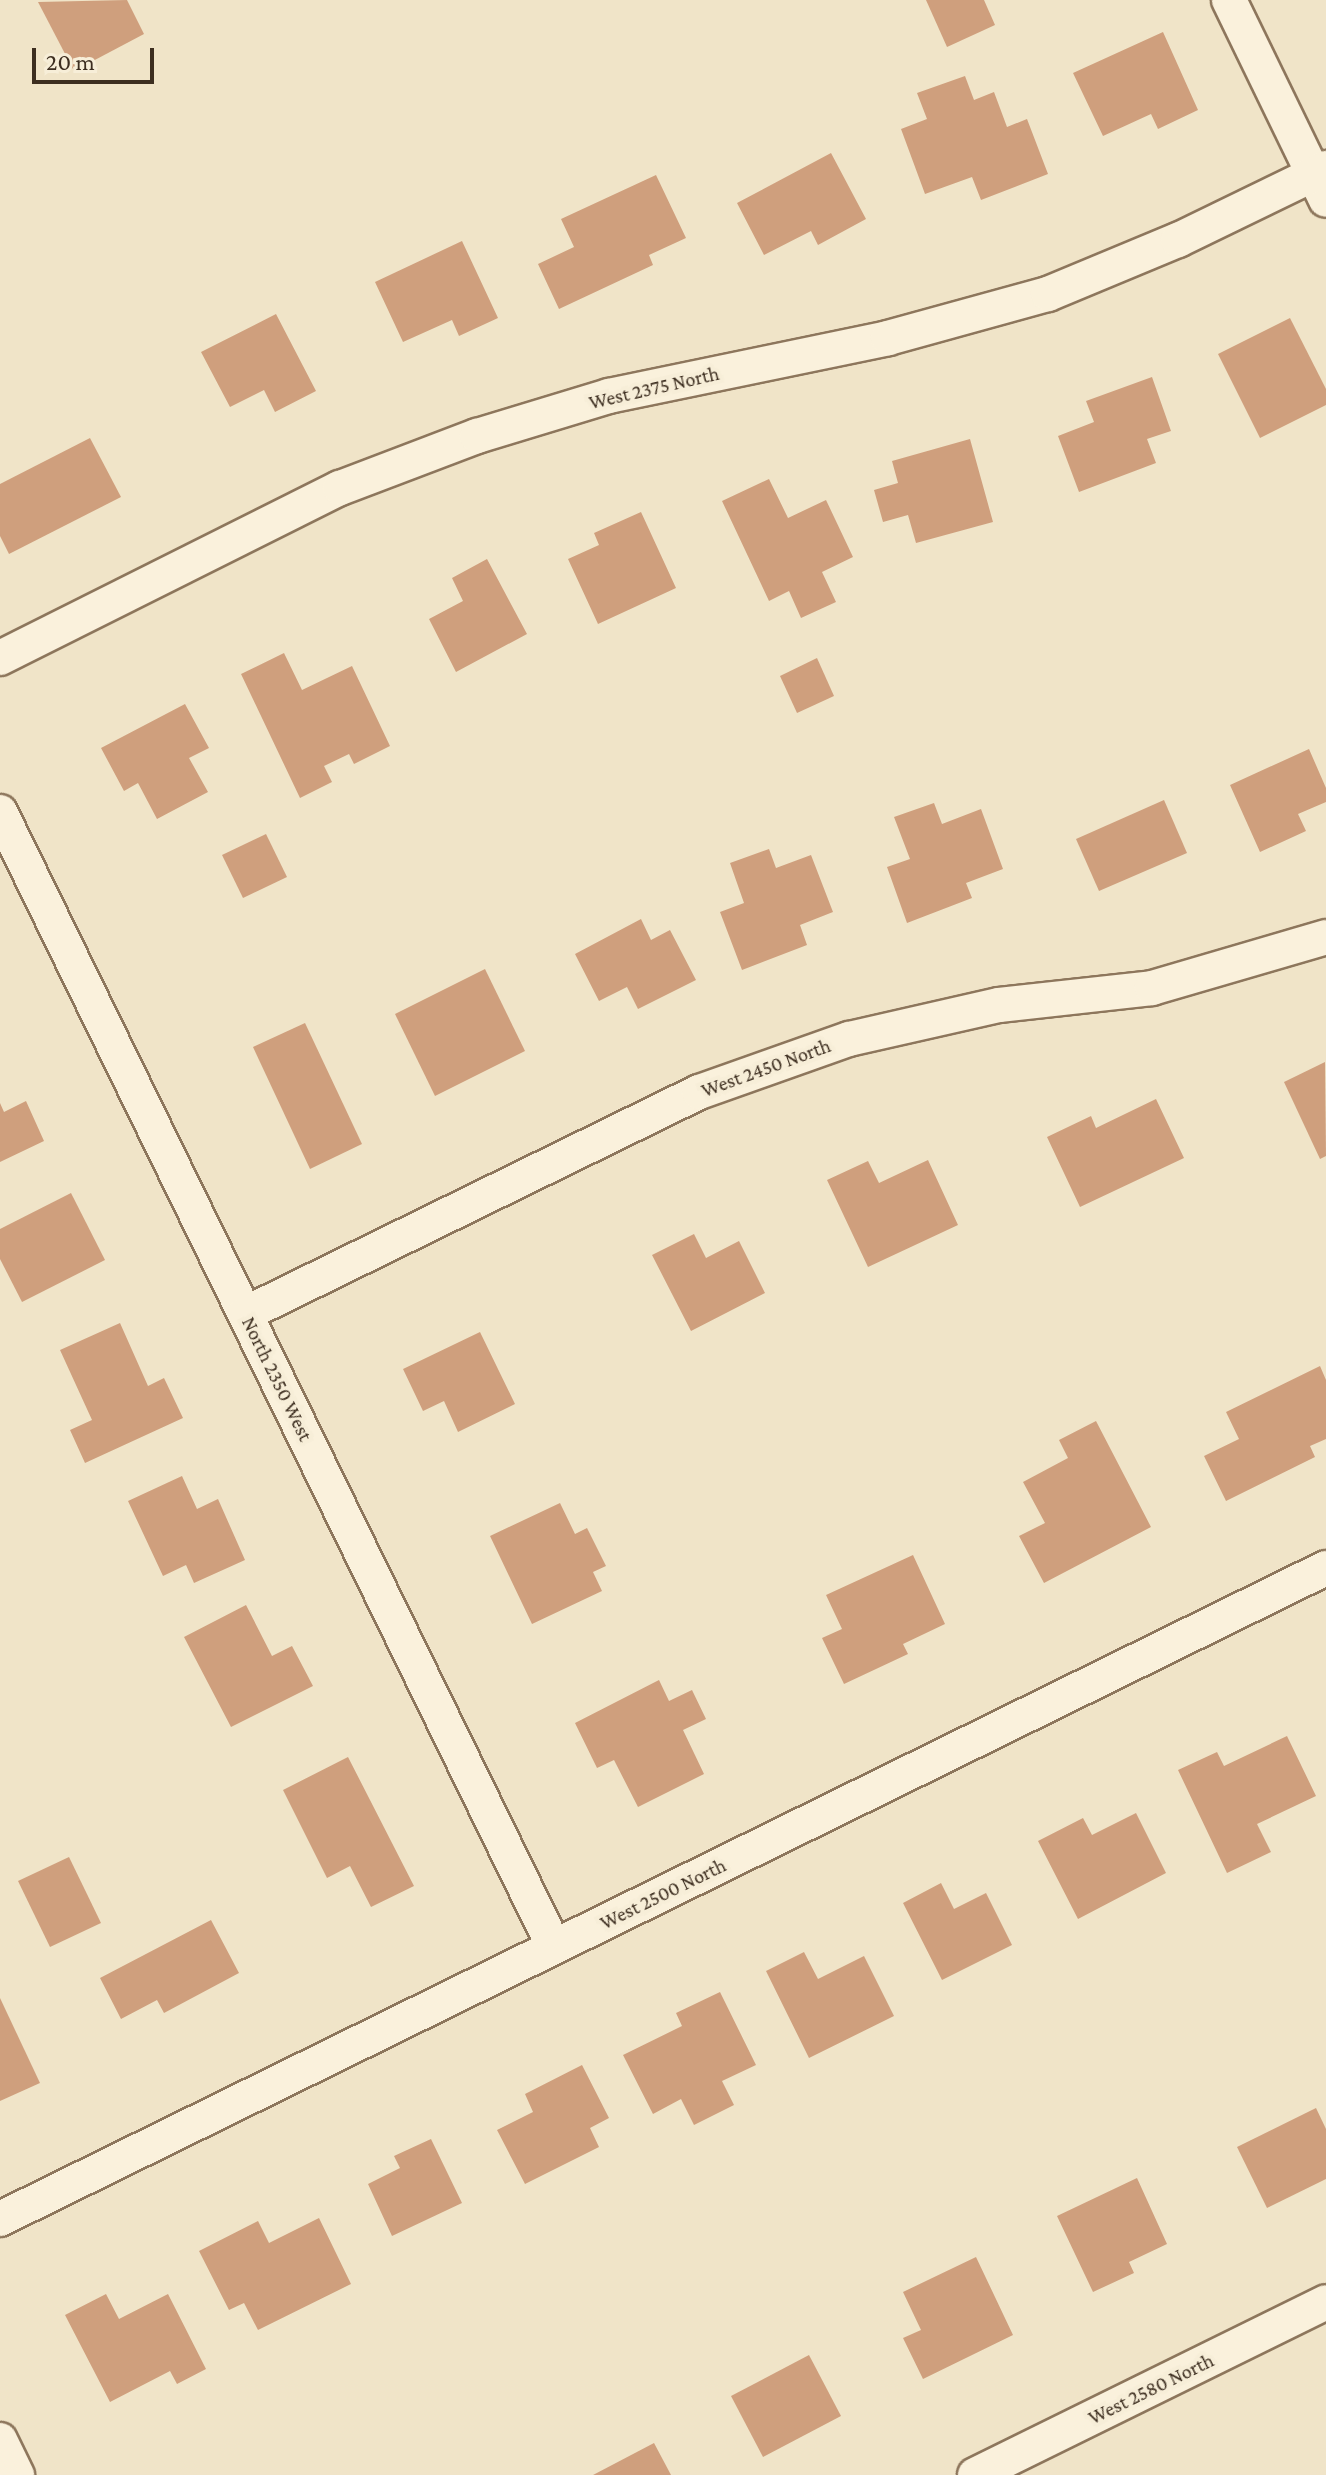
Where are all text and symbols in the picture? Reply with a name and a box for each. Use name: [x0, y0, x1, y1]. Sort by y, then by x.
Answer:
scale bar: [36, 32, 158, 82]
text: 20 m: [46, 48, 95, 75]
street label: West 2375 North: [587, 361, 721, 415]
street label: West 2450 North: [698, 1033, 834, 1103]
street label: North 2350 West: [237, 1313, 317, 1445]
street label: West 2500 North: [596, 1853, 730, 1935]
street label: West 2580 North: [1084, 2348, 1218, 2430]

